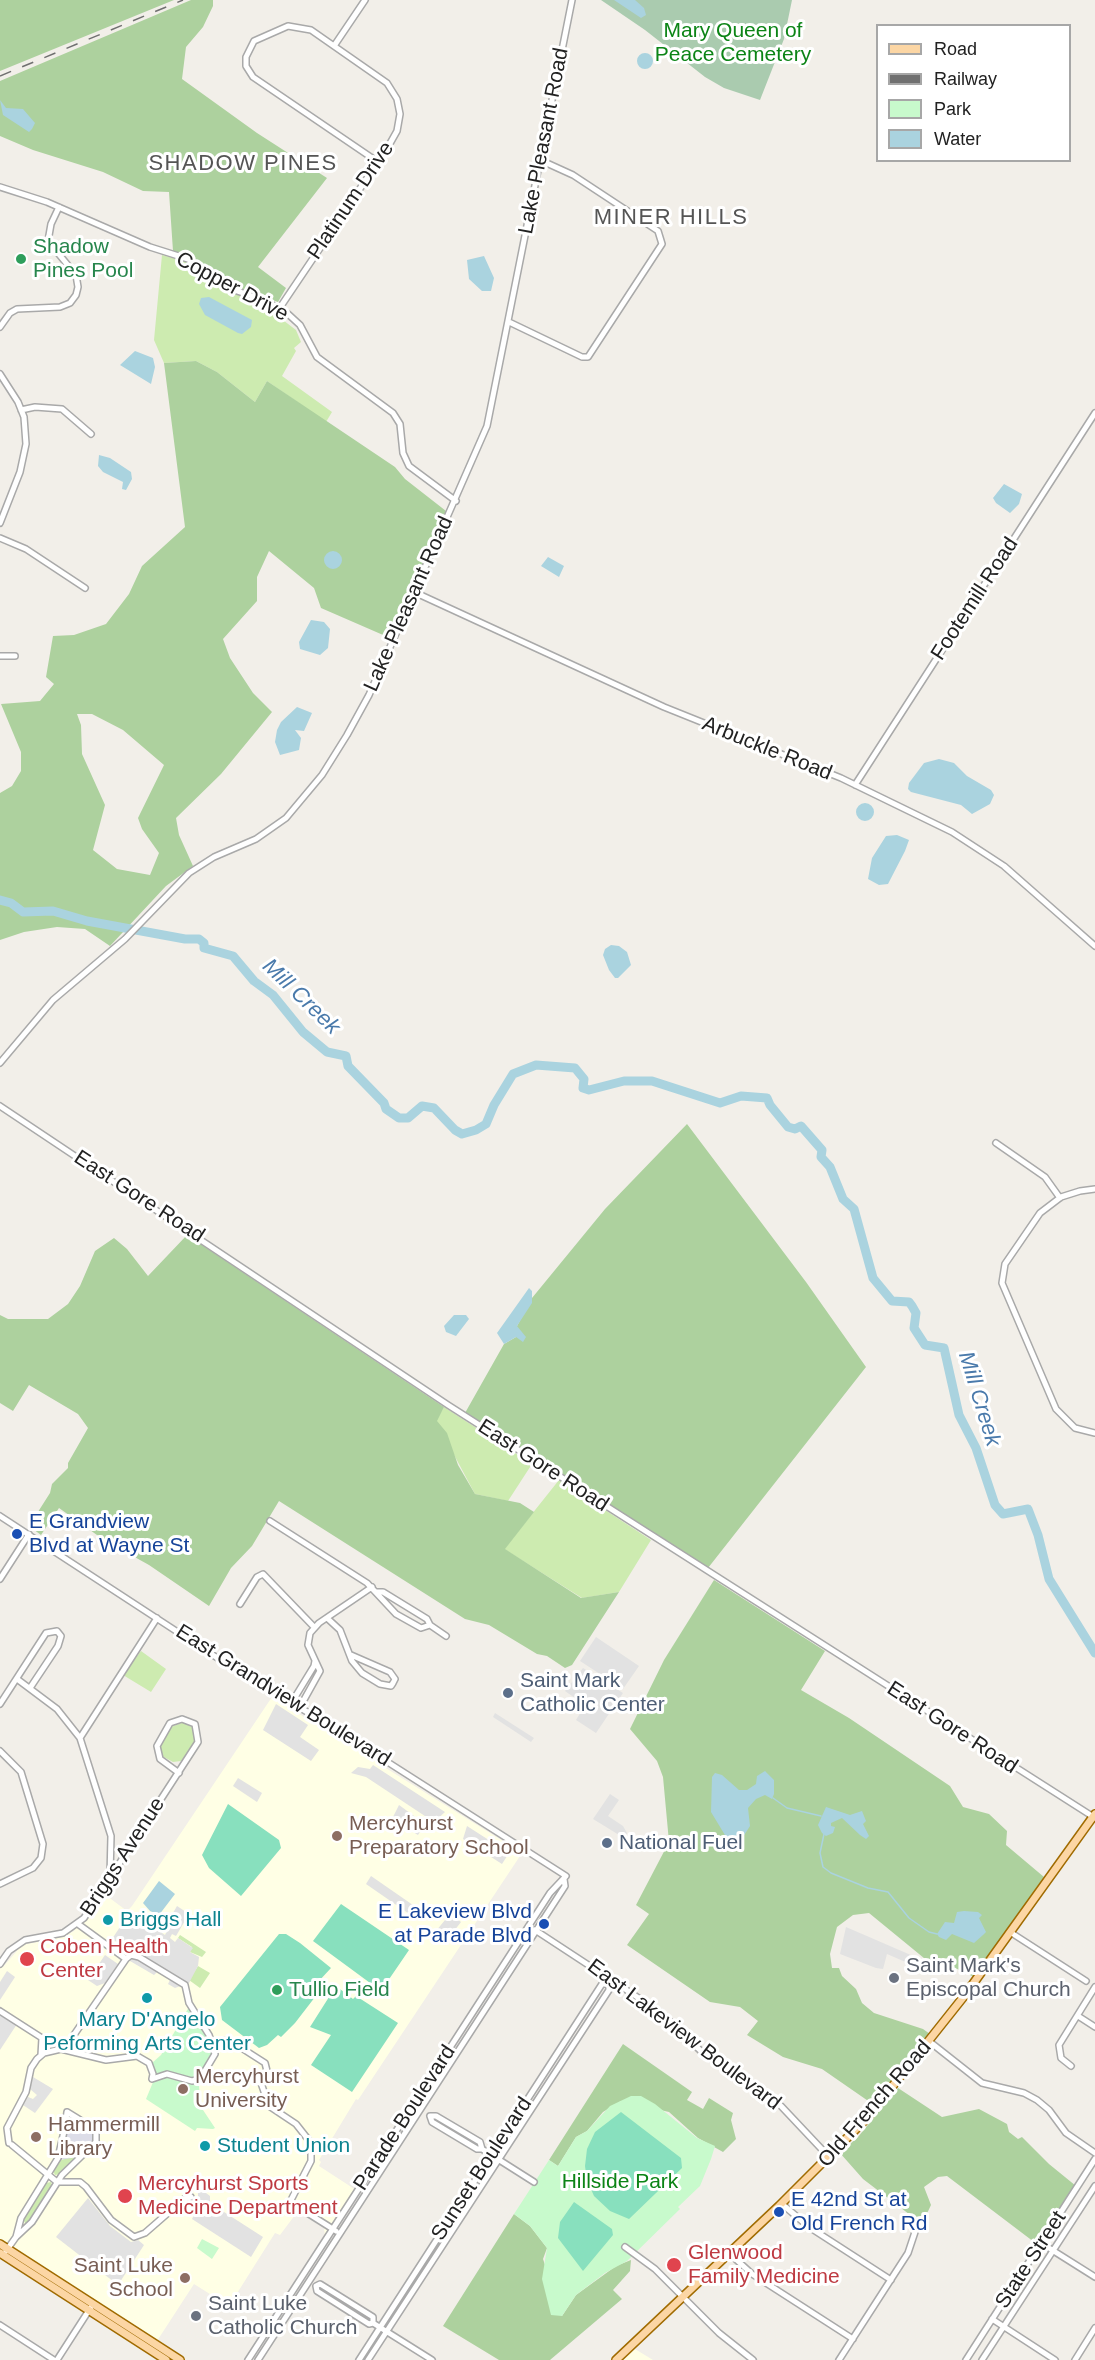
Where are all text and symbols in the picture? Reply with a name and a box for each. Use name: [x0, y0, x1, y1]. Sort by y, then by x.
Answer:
park label: Mary Queen of Peace Cemetery: [655, 18, 811, 68]
legend: [876, 24, 1071, 162]
text: Road: [934, 39, 977, 59]
street label: Lake Pleasant Road: [514, 46, 574, 236]
text: Railway: [934, 69, 997, 89]
text: Park: [934, 99, 971, 119]
text: Water: [934, 129, 981, 149]
street label: Platinum Drive: [302, 137, 400, 265]
district label: SHADOW PINES: [148, 151, 338, 177]
district label: MINER HILLS: [594, 205, 748, 231]
place label: Shadow Pines Pool: [33, 234, 133, 284]
street label: Copper Drive: [171, 247, 293, 327]
marker: Shadow Pines Pool: [14, 252, 28, 266]
street label: Lake Pleasant Road: [359, 512, 459, 696]
street label: Footemill Road: [926, 533, 1024, 665]
street label: Arbuckle Road: [698, 712, 836, 786]
water label: Mill Creek: [257, 954, 345, 1040]
street label: East Gore Road: [69, 1145, 209, 1249]
water label: Mill Creek: [952, 1348, 1006, 1450]
street label: East Gore Road: [473, 1414, 613, 1518]
place label: E Grandview Blvd at Wayne St: [29, 1509, 189, 1559]
marker: E Grandview Blvd at Wayne St: [10, 1527, 24, 1541]
street label: East Grandview Boulevard: [171, 1619, 395, 1773]
place label: Saint Mark Catholic Center: [520, 1668, 665, 1718]
street label: East Gore Road: [882, 1676, 1022, 1780]
marker: Saint Mark Catholic Center: [501, 1686, 515, 1700]
street label: Briggs Avenue: [75, 1793, 171, 1921]
place label: Mercyhurst Preparatory School: [349, 1811, 529, 1861]
marker: Mercyhurst Preparatory School: [330, 1829, 344, 1843]
place label: National Fuel: [619, 1830, 743, 1856]
marker: National Fuel: [600, 1836, 614, 1850]
place label: E Lakeview Blvd at Parade Blvd: [378, 1899, 532, 1949]
place label: Briggs Hall: [120, 1907, 222, 1933]
marker: Briggs Hall: [101, 1913, 115, 1927]
marker: E Lakeview Blvd at Parade Blvd: [537, 1917, 551, 1931]
place label: Coben Health Center: [40, 1934, 168, 1984]
marker: Coben Health Center: [18, 1950, 36, 1968]
place label: Saint Mark's Episcopal Church: [906, 1953, 1071, 2003]
street label: East Lakeview Boulevard: [582, 1954, 786, 2116]
marker: Saint Mark's Episcopal Church: [887, 1971, 901, 1985]
place label: Tullio Field: [289, 1977, 390, 2003]
marker: Tullio Field: [270, 1983, 284, 1997]
marker: Mary D'Angelo Peforming Arts Center: [140, 1991, 154, 2005]
place label: Mary D'Angelo Peforming Arts Center: [43, 2007, 251, 2057]
street label: Old French Road: [813, 2035, 937, 2173]
street label: Parade Boulevard: [349, 2041, 461, 2195]
place label: Mercyhurst University: [195, 2064, 299, 2114]
marker: Mercyhurst University: [176, 2082, 190, 2096]
street label: Sunset Boulevard: [426, 2093, 538, 2245]
place label: Hammermill Library: [48, 2112, 160, 2162]
marker: Hammermill Library: [29, 2130, 43, 2144]
place label: Student Union: [217, 2133, 350, 2159]
marker: Student Union: [198, 2139, 212, 2153]
park label: Hillside Park: [562, 2169, 678, 2195]
place label: Mercyhurst Sports Medicine Department: [138, 2171, 338, 2221]
marker: Mercyhurst Sports Medicine Department: [116, 2187, 134, 2205]
place label: E 42nd St at Old French Rd: [791, 2187, 928, 2237]
marker: E 42nd St at Old French Rd: [772, 2205, 786, 2219]
street label: State Street: [990, 2207, 1072, 2313]
place label: Glenwood Family Medicine: [688, 2240, 840, 2290]
place label: Saint Luke School: [74, 2253, 173, 2303]
marker: Glenwood Family Medicine: [665, 2256, 683, 2274]
marker: Saint Luke School: [178, 2271, 192, 2285]
place label: Saint Luke Catholic Church: [208, 2291, 357, 2341]
marker: Saint Luke Catholic Church: [189, 2309, 203, 2323]

